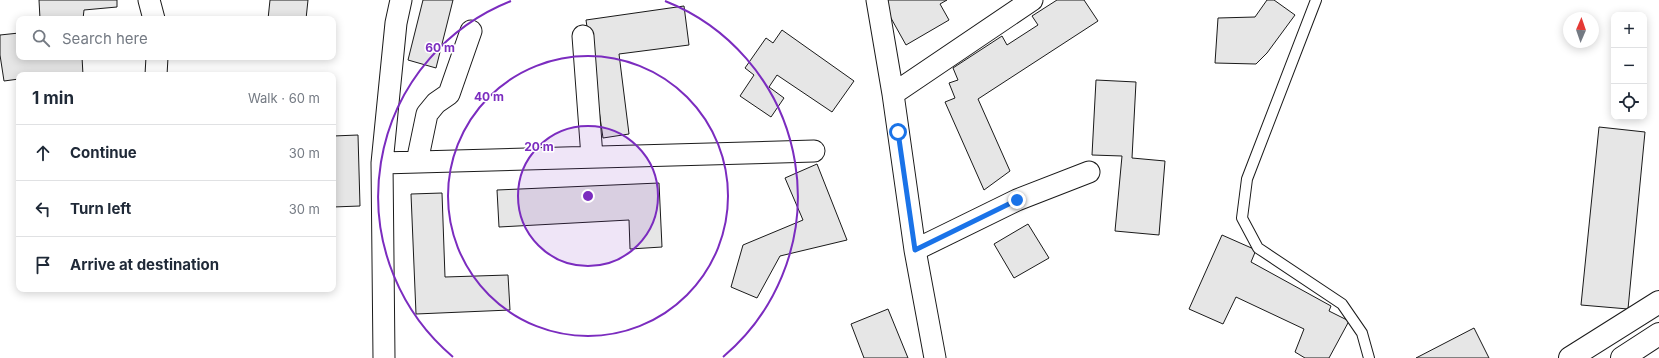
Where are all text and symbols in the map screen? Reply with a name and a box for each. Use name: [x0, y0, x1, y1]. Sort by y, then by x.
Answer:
north arrow: [1563, 12, 1599, 48]
map controls: [1611, 12, 1647, 120]
button: +: [1611, 12, 1647, 48]
search box: [16, 16, 336, 60]
icon: search: [30, 27, 52, 49]
text: Search here: [62, 29, 148, 48]
text: 60 m: [425, 40, 455, 55]
button: −: [1611, 48, 1647, 84]
button: locate: [1611, 84, 1647, 120]
text: 1 min: [32, 88, 74, 108]
text: 40 m: [474, 89, 504, 104]
text: Walk · 60 m: [248, 90, 320, 106]
route start: [889, 123, 907, 141]
text: 20 m: [524, 139, 554, 154]
icon: ahead: [32, 142, 54, 164]
text: Continue: [70, 143, 137, 162]
text: 30 m: [289, 145, 320, 161]
centre of rings: [581, 189, 595, 203]
route end: [1008, 191, 1026, 209]
icon: left: [32, 198, 54, 220]
text: Turn left: [70, 199, 131, 218]
text: 30 m: [289, 201, 320, 217]
icon: arrive: [32, 254, 54, 276]
text: Arrive at destination: [70, 255, 219, 274]

